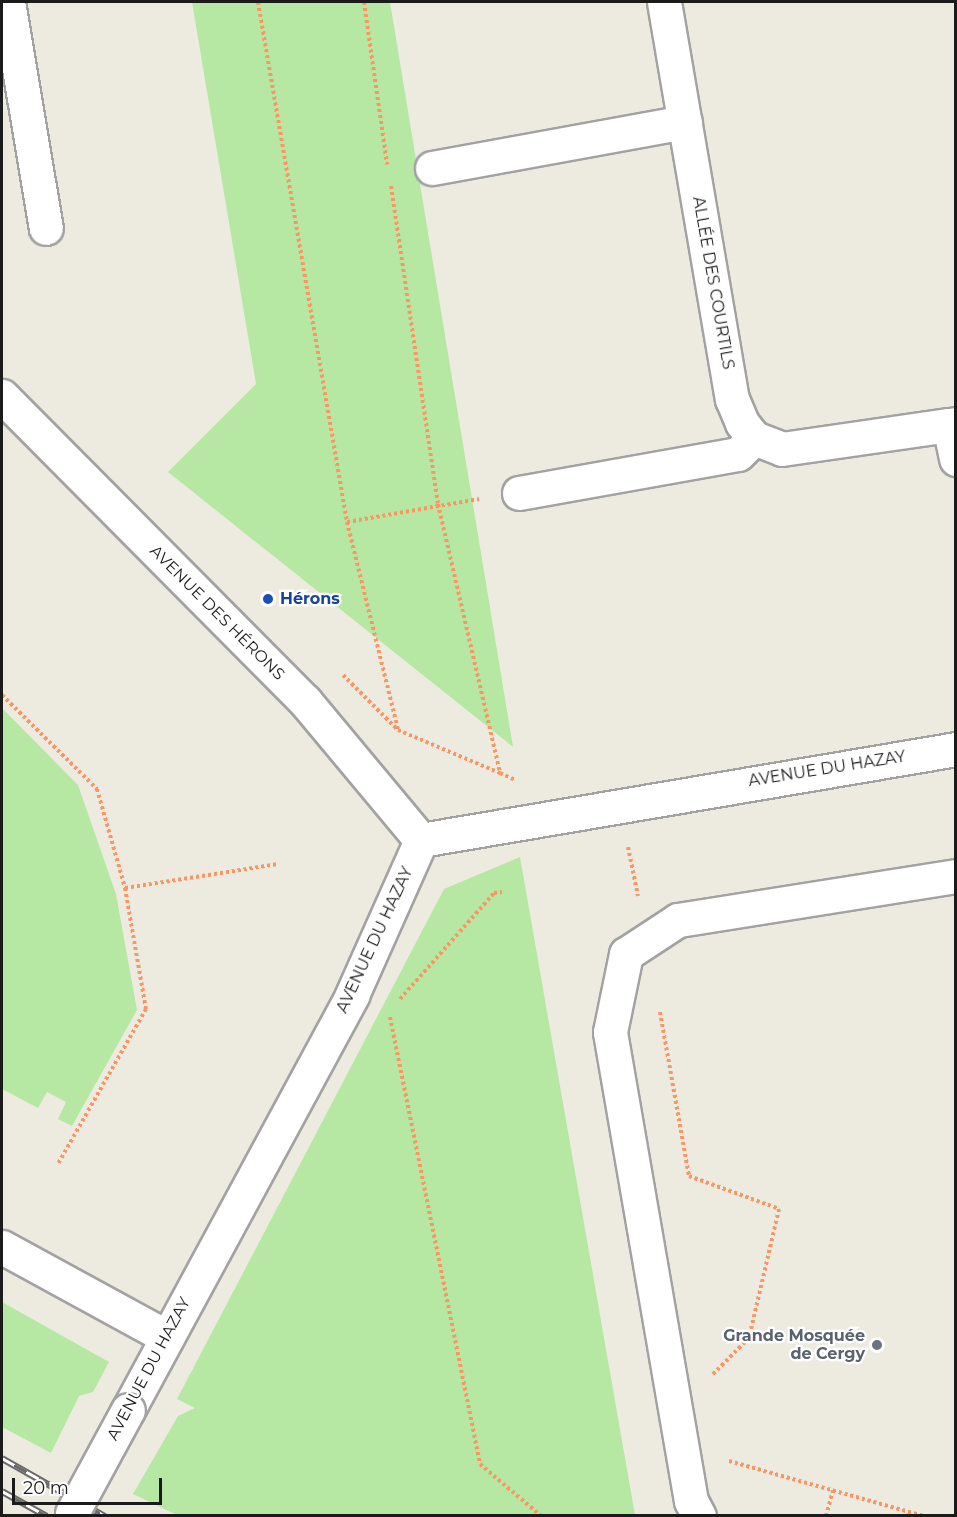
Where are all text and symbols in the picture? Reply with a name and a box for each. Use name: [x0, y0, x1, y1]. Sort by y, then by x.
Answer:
street label: ALLÉE DES COURTILS: [688, 195, 738, 371]
street label: AVENUE DES HÉRONS: [146, 542, 288, 684]
place label: Hérons: [280, 589, 340, 609]
marker: Hérons: [261, 592, 275, 606]
street label: AVENUE DU HAZAY: [747, 747, 907, 791]
street label: AVENUE DU HAZAY: [333, 864, 417, 1016]
street label: AVENUE DU HAZAY: [103, 1294, 195, 1444]
place label: Grande Mosquée de Cergy: [723, 1326, 865, 1364]
marker: Grande Mosquée de Cergy: [870, 1338, 884, 1352]
scale bar: [15, 1466, 165, 1504]
text: 20 m: [23, 1477, 69, 1499]

